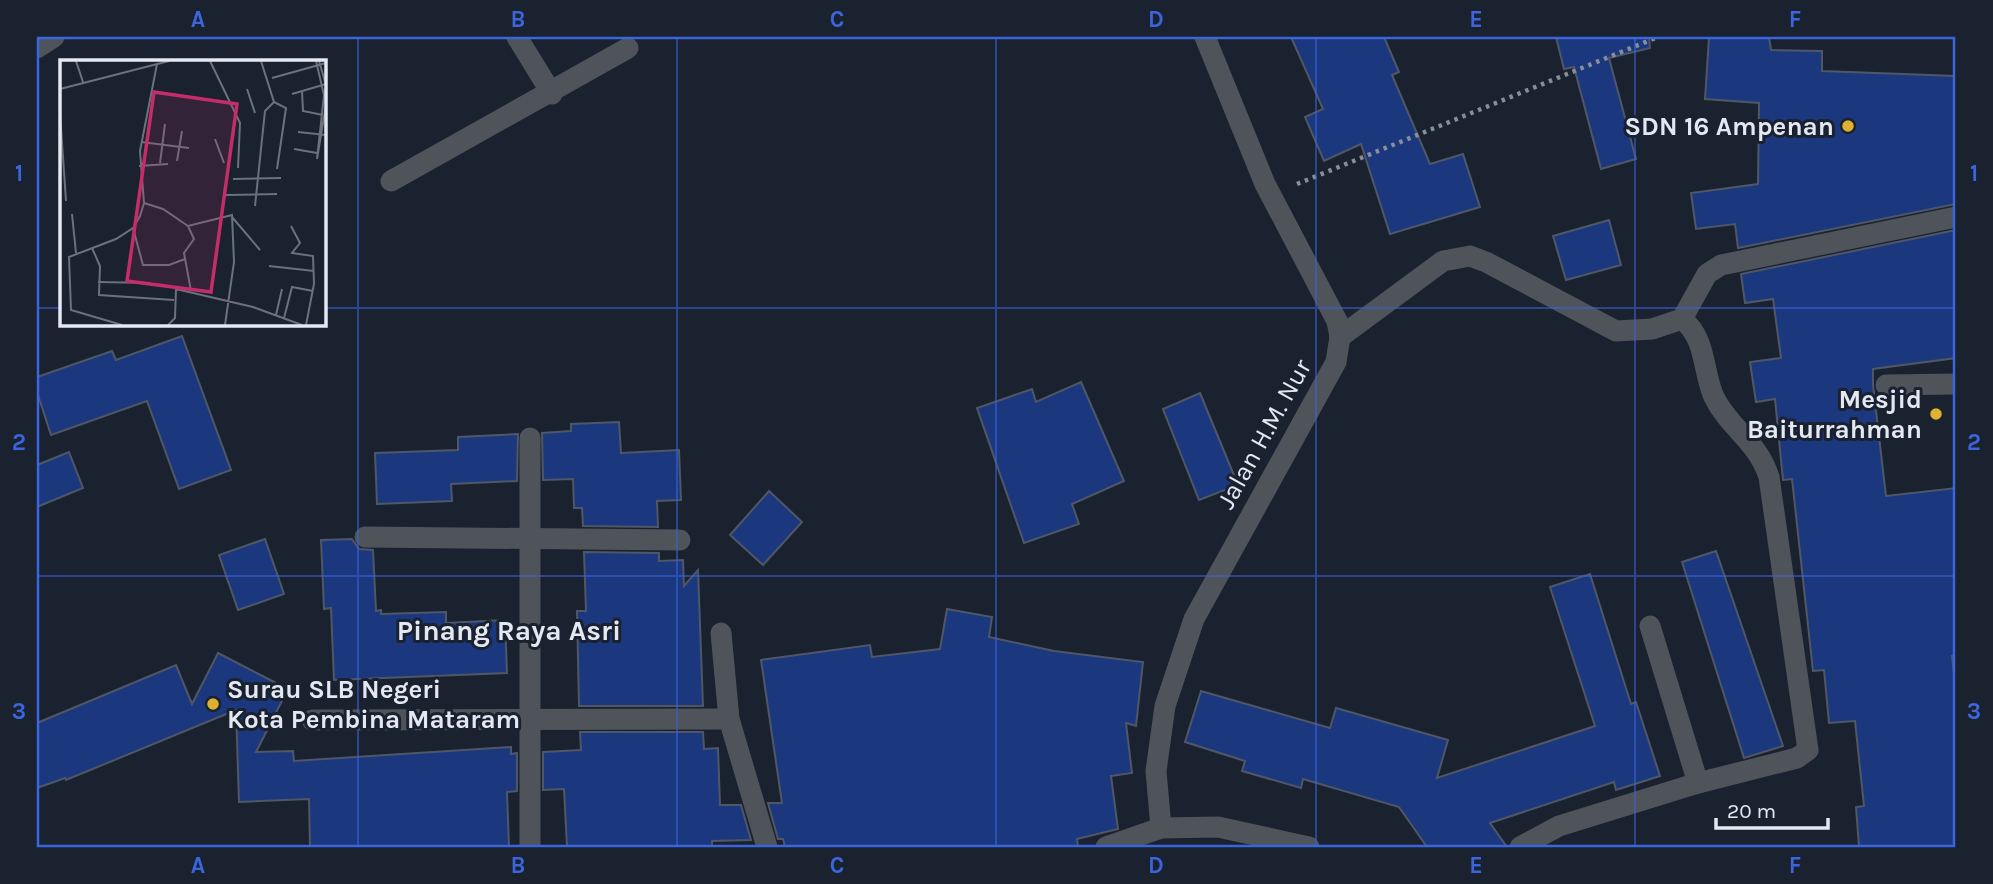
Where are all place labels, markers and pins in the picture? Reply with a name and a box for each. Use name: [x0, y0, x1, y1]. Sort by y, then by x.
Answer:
place label: SDN 16 Ampenan: [1625, 111, 1834, 142]
marker: SDN 16 Ampenan: [1840, 118, 1856, 134]
place label: Mesjid Baiturrahman: [1747, 384, 1922, 445]
marker: Mesjid Baiturrahman: [1928, 406, 1944, 422]
place label: Surau SLB Negeri Kota Pembina Mataram: [227, 674, 520, 735]
marker: Surau SLB Negeri Kota Pembina Mataram: [205, 696, 221, 712]

